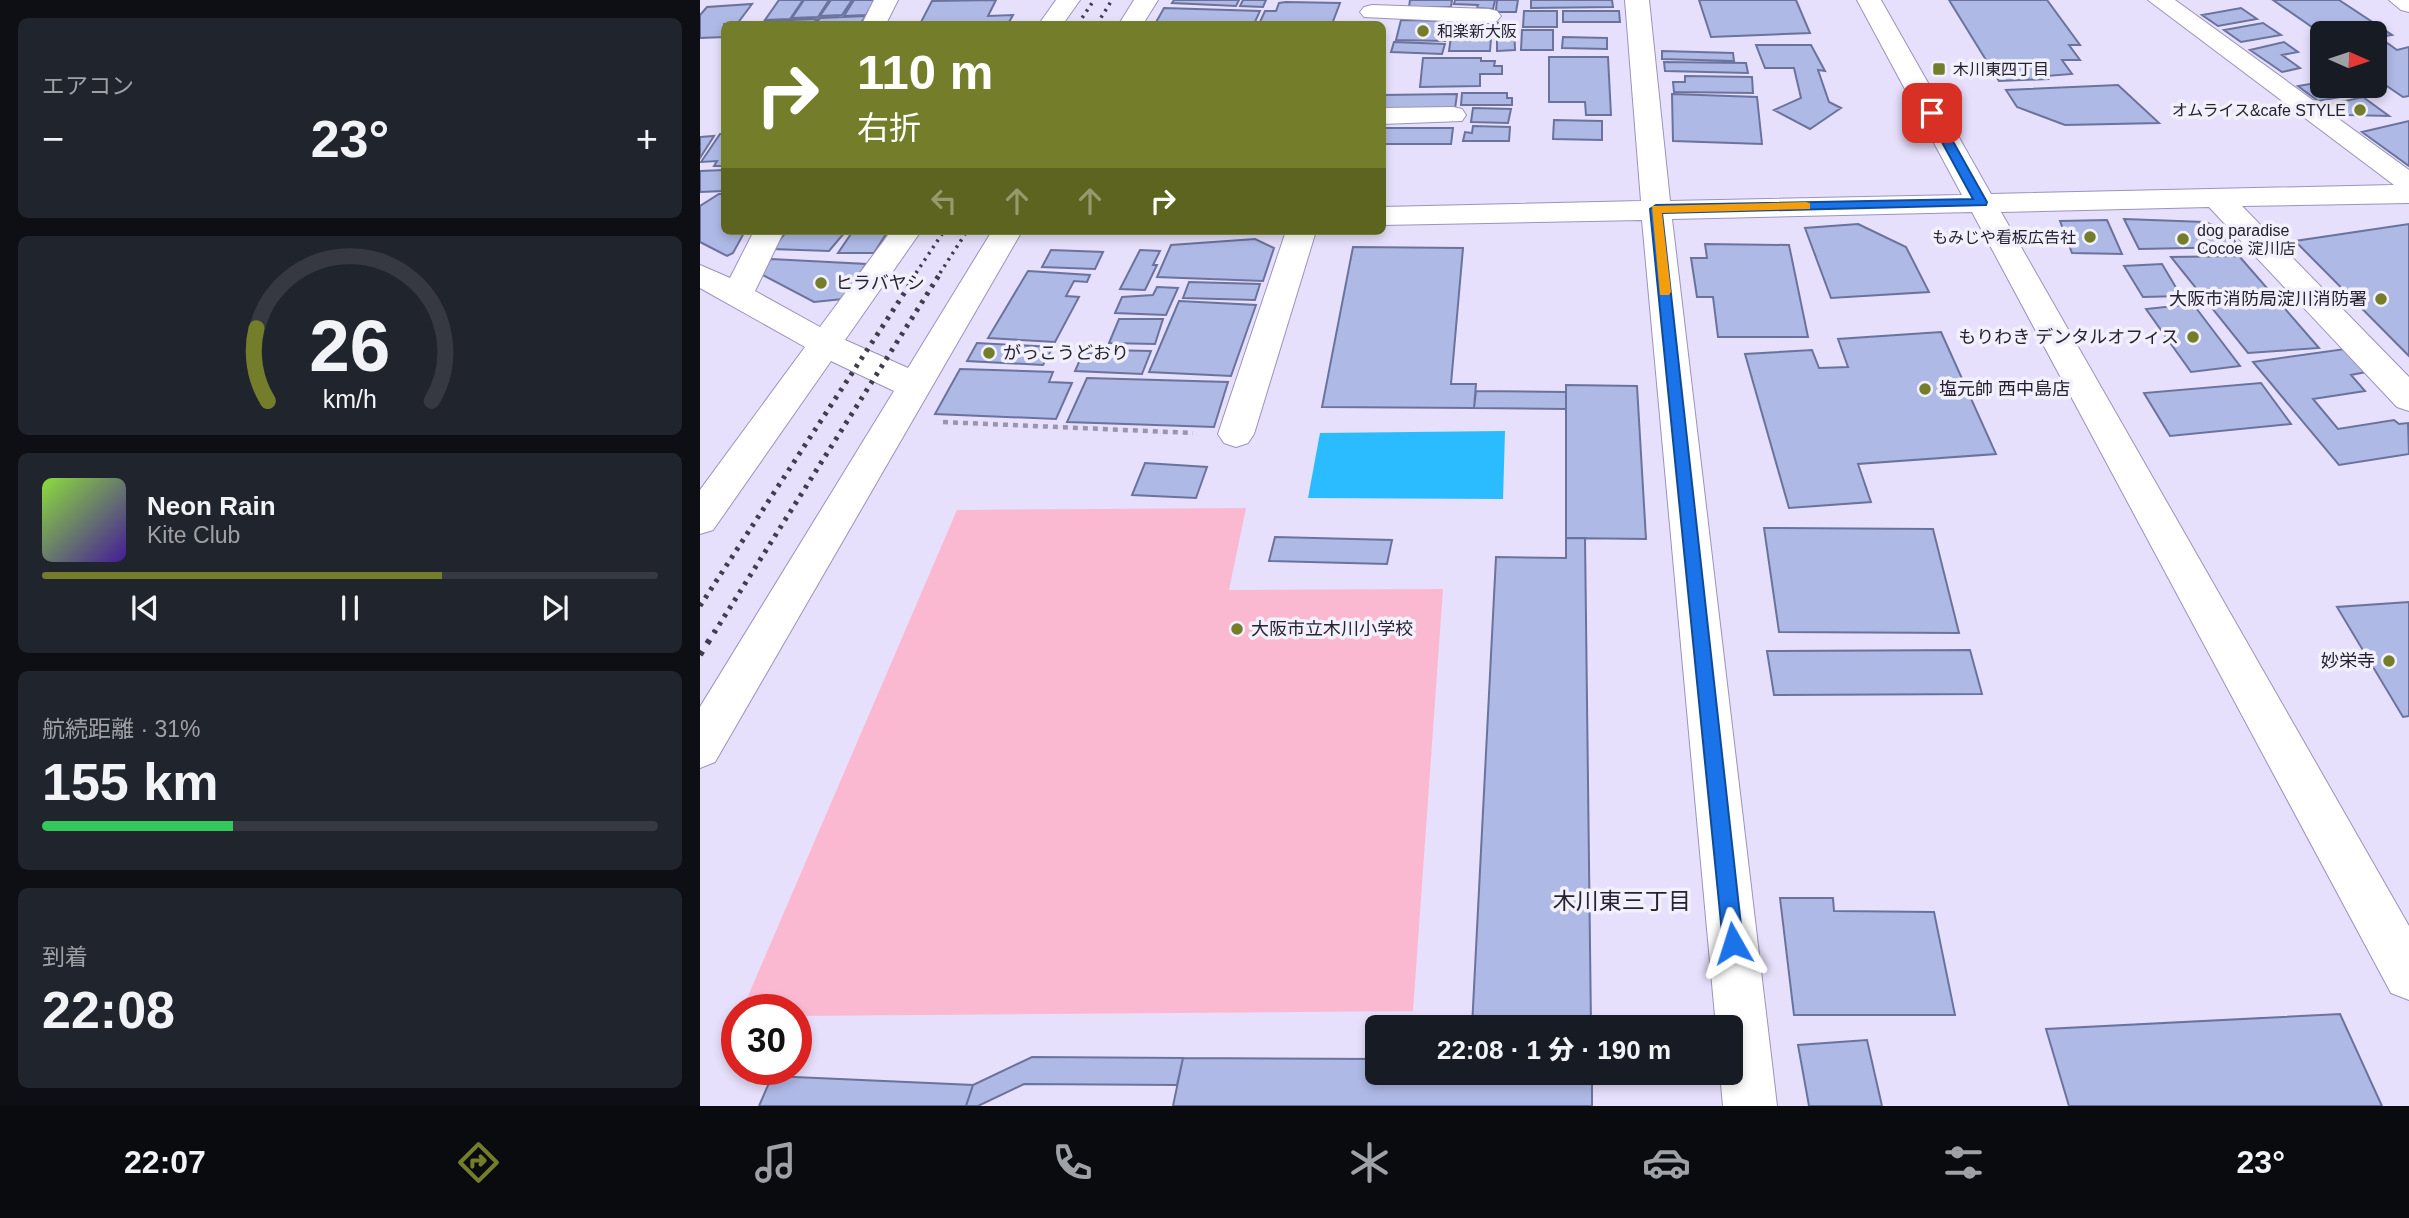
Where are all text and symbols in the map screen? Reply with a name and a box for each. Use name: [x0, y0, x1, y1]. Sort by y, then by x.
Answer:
north arrow: [2310, 21, 2387, 98]
map controls: [2310, 21, 2387, 98]
marker: 和楽新大阪: [1415, 23, 1431, 39]
place label: 和楽新大阪: [1437, 23, 1517, 40]
text: 110 m: [857, 45, 993, 99]
icon: right: [742, 49, 833, 140]
marker: 木川東四丁目: [1931, 61, 1947, 77]
place label: 木川東四丁目: [1953, 61, 2049, 78]
text: エアコン: [42, 73, 134, 99]
pin: [1902, 83, 1962, 143]
icon: arrive: [1913, 94, 1951, 132]
place label: オムライス&cafe STYLE: [2172, 102, 2346, 119]
marker: オムライス&cafe STYLE: [2352, 102, 2368, 118]
text: 23°: [311, 110, 389, 168]
text: 右折: [857, 110, 921, 146]
text: −: [42, 118, 64, 160]
text: +: [636, 118, 658, 160]
icon: left: [925, 182, 963, 220]
icon: ahead: [998, 182, 1036, 220]
icon: ahead: [1071, 182, 1109, 220]
icon: right: [1144, 182, 1182, 220]
place label: dog paradise Cocoe 淀川店: [2197, 222, 2296, 257]
place label: もみじや看板広告社: [1932, 229, 2076, 246]
marker: もみじや看板広告社: [2082, 229, 2098, 245]
marker: dog paradise Cocoe 淀川店: [2175, 231, 2191, 247]
place label: ヒラバヤシ: [835, 273, 925, 293]
marker: ヒラバヤシ: [813, 275, 829, 291]
place label: 大阪市消防局淀川消防署: [2169, 289, 2367, 309]
marker: 大阪市消防局淀川消防署: [2373, 291, 2389, 307]
text: 26: [310, 306, 390, 387]
place label: もりわき デンタルオフィス: [1958, 327, 2179, 347]
marker: もりわき デンタルオフィス: [2185, 329, 2201, 345]
place label: がっこうどおり: [1003, 343, 1129, 363]
marker: がっこうどおり: [981, 345, 997, 361]
place label: 塩元帥 西中島店: [1939, 379, 2070, 399]
marker: 塩元帥 西中島店: [1917, 381, 1933, 397]
text: km/h: [323, 385, 377, 413]
text: Neon Rain: [147, 491, 276, 521]
text: Kite Club: [147, 522, 240, 548]
icon: previous: [126, 589, 164, 627]
icon: pause: [331, 589, 369, 627]
icon: next: [536, 589, 574, 627]
place label: 大阪市立木川小学校: [1251, 619, 1413, 639]
marker: 大阪市立木川小学校: [1229, 621, 1245, 637]
place label: 妙栄寺: [2321, 651, 2375, 671]
marker: 妙栄寺: [2381, 653, 2397, 669]
text: 航続距離 · 31%: [42, 716, 200, 742]
text: 155 km: [42, 753, 218, 811]
district label: 木川東三丁目: [1553, 888, 1691, 914]
position arrow: [1696, 906, 1770, 980]
text: 到着: [42, 944, 88, 970]
text: 22:08: [42, 981, 175, 1039]
speed limit sign: 30: [721, 994, 812, 1085]
text: 22:08 · 1 分 · 190 m: [1437, 1035, 1671, 1065]
icon: directions: [454, 1138, 503, 1187]
icon: music: [751, 1138, 800, 1187]
icon: phone: [1048, 1138, 1097, 1187]
icon: climate: [1345, 1138, 1394, 1187]
icon: car: [1642, 1138, 1691, 1187]
icon: filters: [1939, 1138, 1988, 1187]
text: 22:07: [124, 1144, 206, 1180]
text: 23°: [2237, 1144, 2285, 1180]

